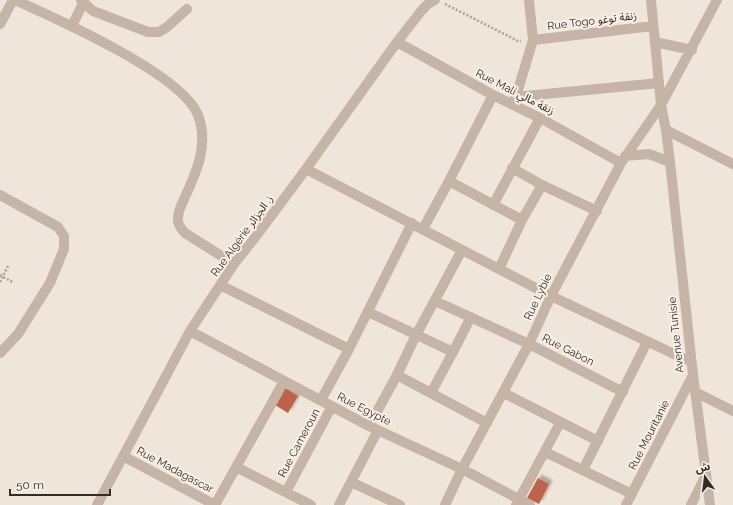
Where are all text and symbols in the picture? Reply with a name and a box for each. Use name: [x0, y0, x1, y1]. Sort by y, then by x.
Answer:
street label: Rue Togo زنقة توغو: [546, 9, 638, 33]
street label: Rue Mali زنقة مالي: [472, 66, 557, 120]
street label: Rue Algérie ز. الجزائر: [208, 193, 276, 279]
street label: Rue Lybie: [521, 271, 555, 322]
street label: Avenue Tunisie: [665, 296, 686, 374]
street label: Rue Gabon: [540, 331, 596, 369]
street label: Rue Egypte: [335, 390, 394, 428]
street label: Rue Mouritanie: [626, 397, 672, 472]
street label: Rue Cameroun: [275, 406, 323, 480]
street label: Rue Madagascar: [134, 444, 216, 496]
north arrow: [685, 457, 725, 497]
text: ش: [694, 460, 712, 476]
scale bar: [10, 471, 110, 497]
text: 50 m: [16, 478, 44, 492]

